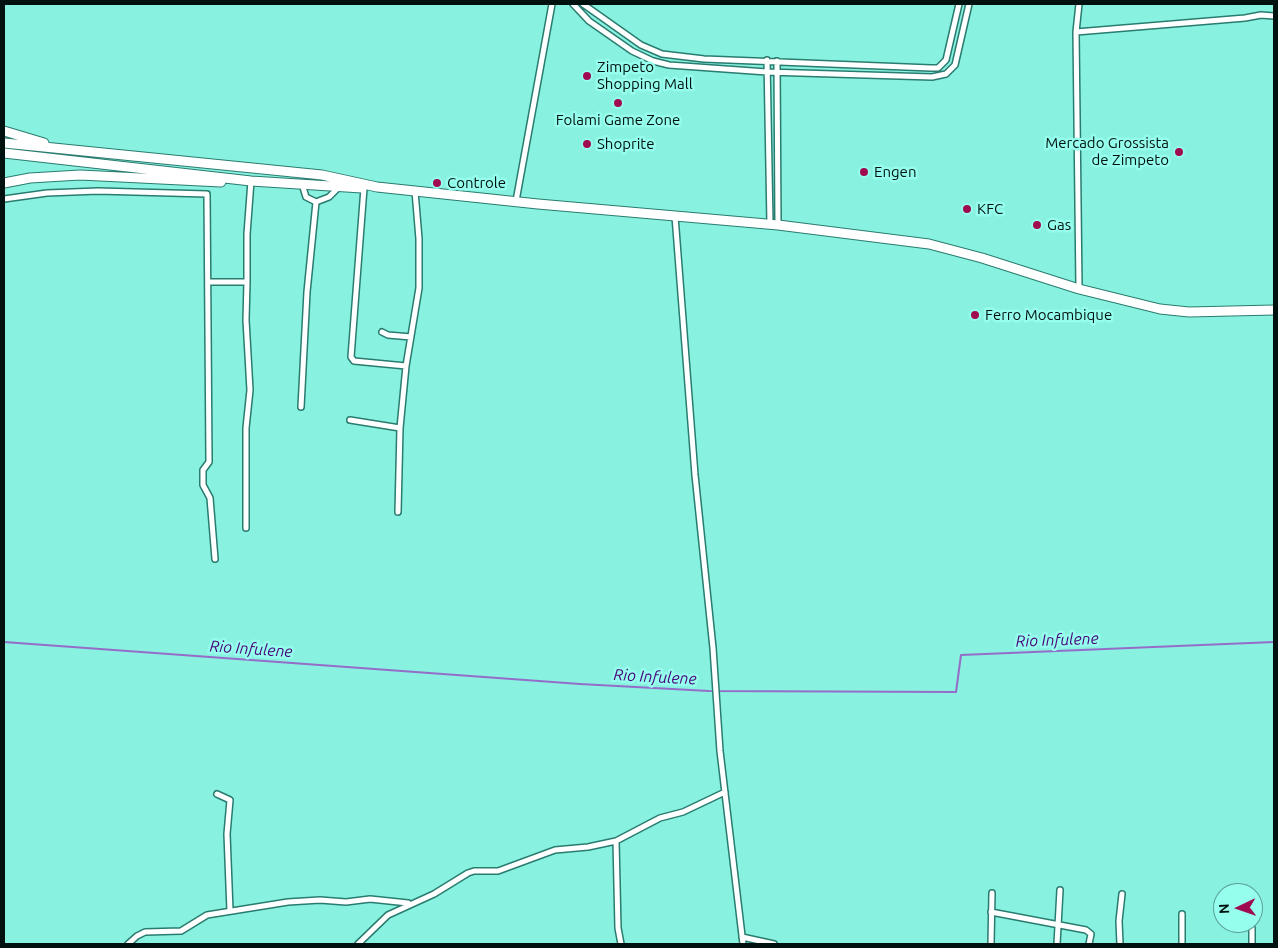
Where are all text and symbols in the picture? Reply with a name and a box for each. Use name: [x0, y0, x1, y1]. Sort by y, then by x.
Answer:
place label: Zimpeto Shopping Mall: [597, 58, 693, 93]
marker: Zimpeto Shopping Mall: [581, 70, 593, 82]
marker: Folami Game Zone: [612, 97, 624, 109]
place label: Folami Game Zone: [556, 111, 680, 129]
place label: Mercado Grossista de Zimpeto: [1045, 134, 1169, 169]
place label: Shoprite: [597, 135, 654, 153]
marker: Shoprite: [581, 138, 593, 150]
marker: Mercado Grossista de Zimpeto: [1173, 146, 1185, 158]
place label: Engen: [874, 163, 916, 181]
marker: Engen: [858, 166, 870, 178]
place label: Controle: [447, 174, 506, 192]
marker: Controle: [431, 177, 443, 189]
place label: KFC: [977, 200, 1003, 218]
marker: KFC: [961, 203, 973, 215]
place label: Gas: [1047, 216, 1071, 234]
marker: Gas: [1031, 219, 1043, 231]
place label: Ferro Mocambique: [985, 306, 1112, 324]
marker: Ferro Mocambique: [969, 309, 981, 321]
water label: Rio Infulene: [1015, 629, 1099, 651]
water label: Rio Infulene: [209, 637, 293, 661]
water label: Rio Infulene: [613, 665, 697, 689]
north arrow: [1213, 883, 1263, 933]
text: N: [1216, 903, 1232, 914]

